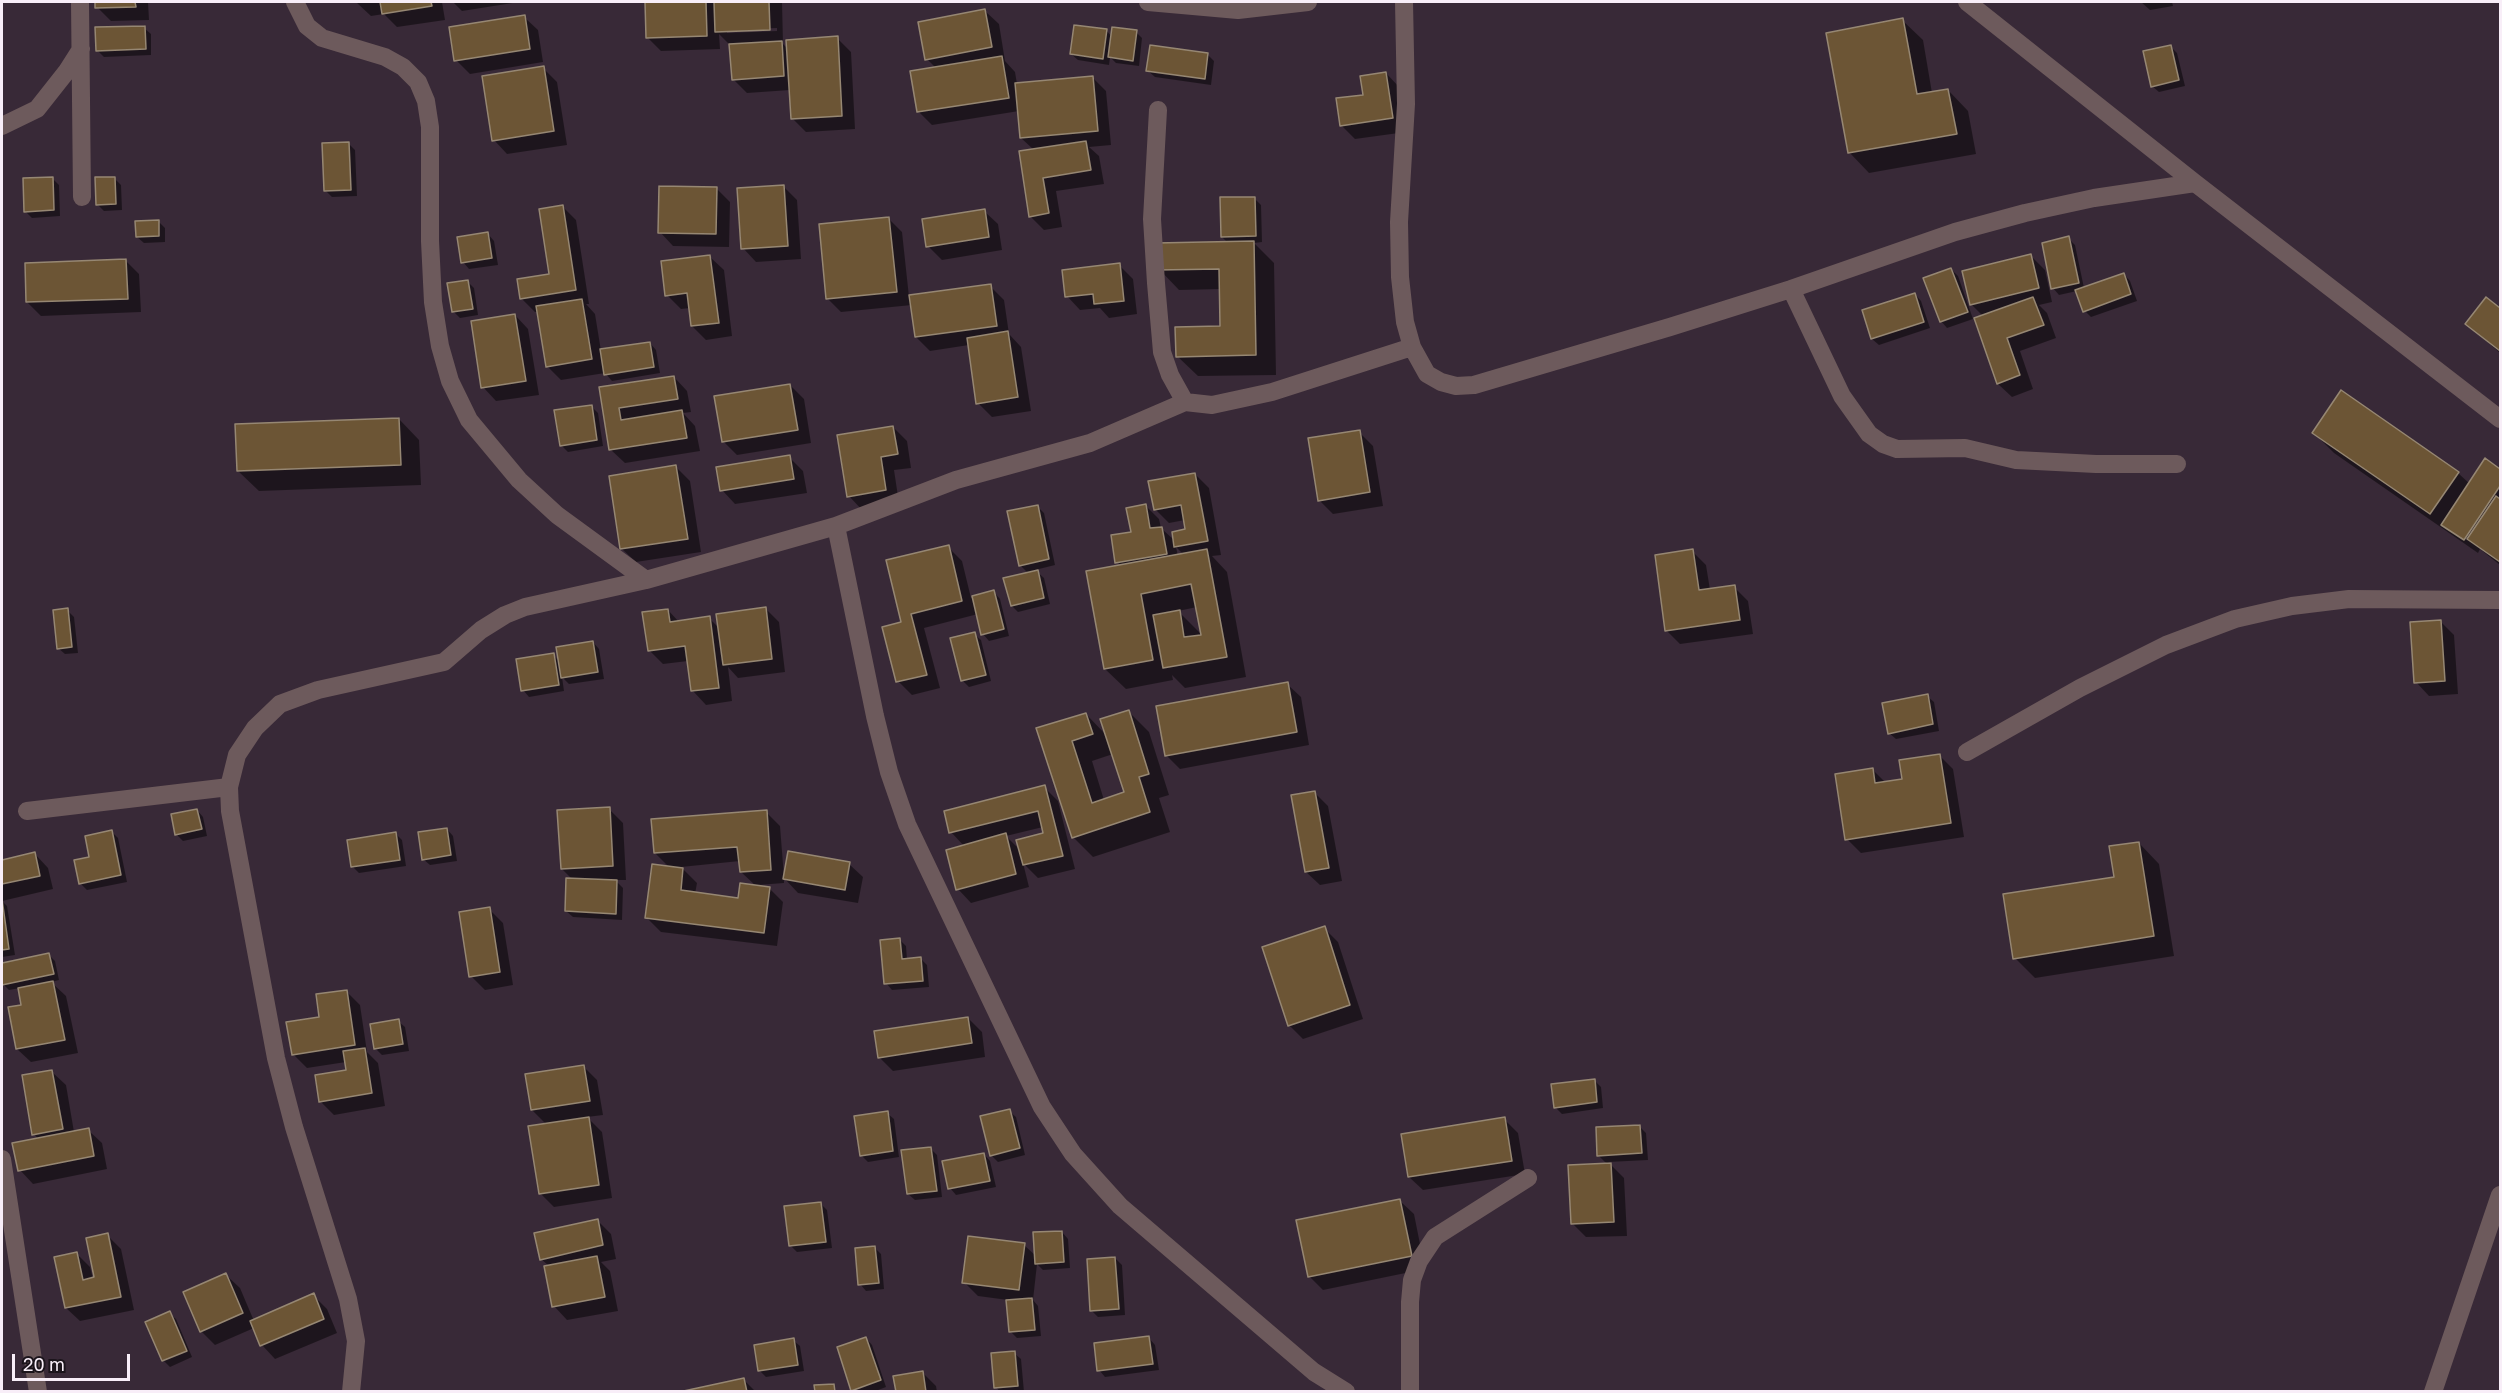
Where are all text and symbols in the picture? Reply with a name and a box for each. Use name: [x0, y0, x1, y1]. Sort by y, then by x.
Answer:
scale bar: [15, 1342, 134, 1380]
text: 20 m: [23, 1353, 65, 1375]

